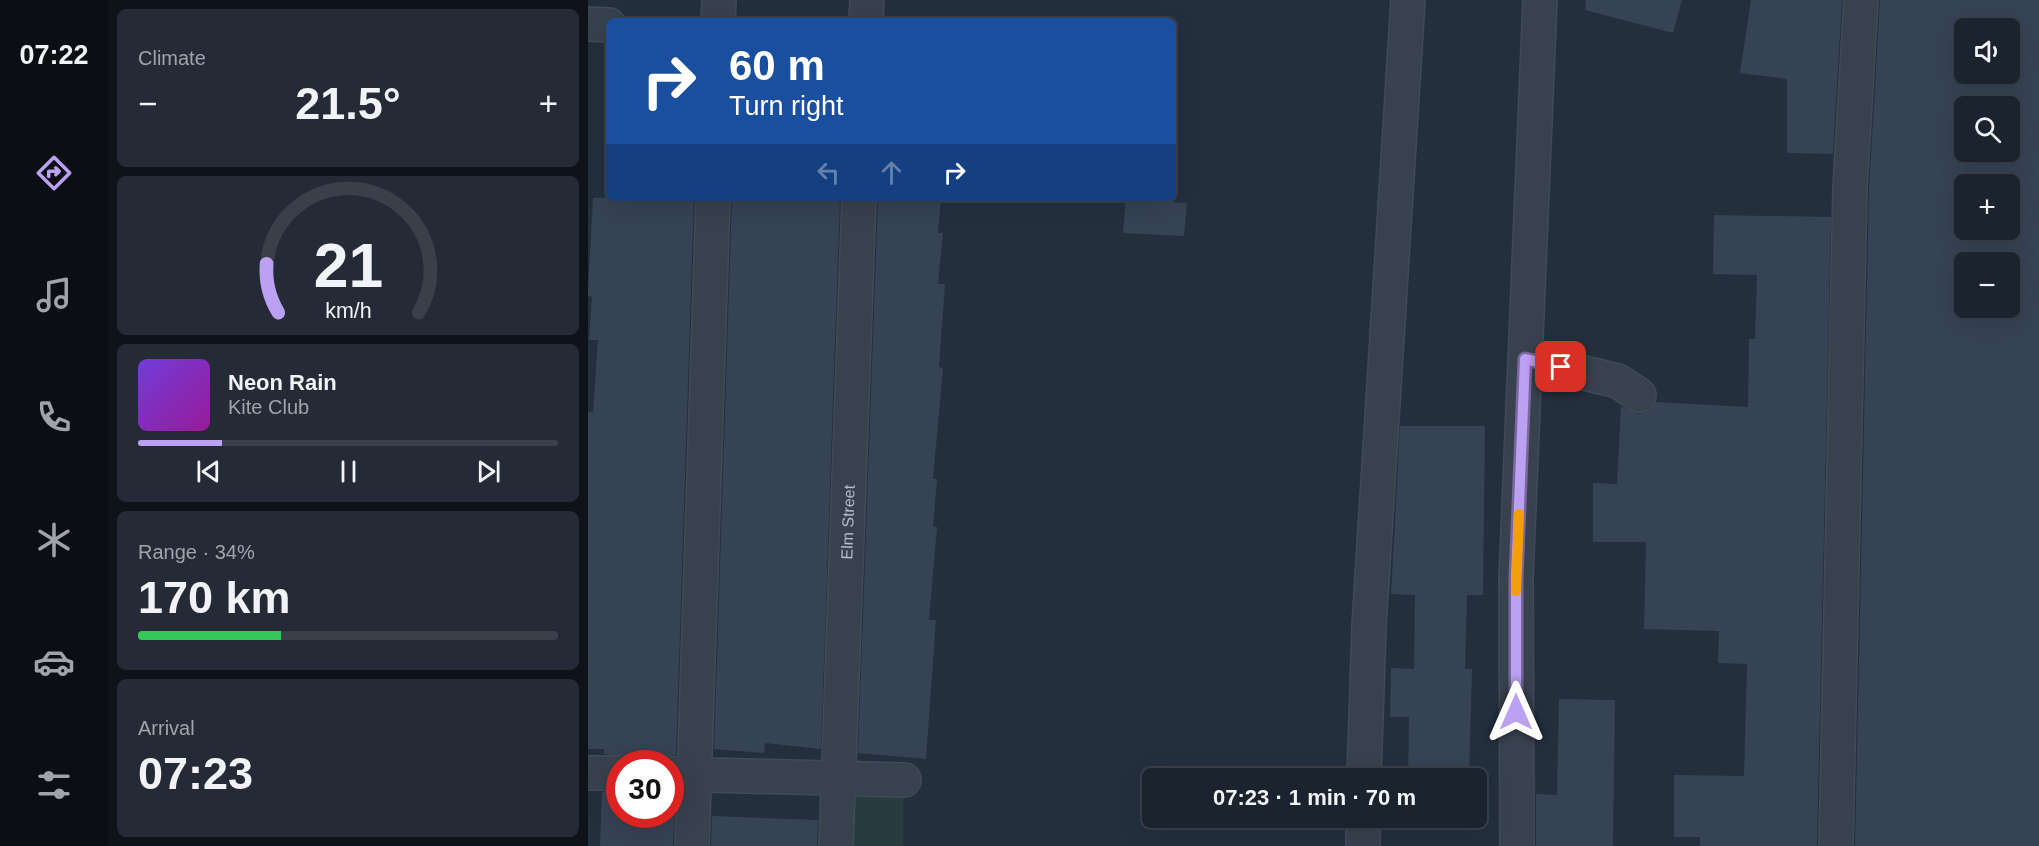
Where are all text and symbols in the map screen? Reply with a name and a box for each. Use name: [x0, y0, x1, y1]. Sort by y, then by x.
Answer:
map controls: [1954, 18, 2020, 318]
button: sound: [1954, 18, 2020, 84]
text: 07:22: [19, 40, 89, 70]
icon: right: [630, 42, 708, 120]
text: 60 m: [729, 42, 825, 89]
text: Climate: [138, 47, 206, 69]
text: 21.5°: [295, 78, 401, 129]
text: −: [138, 85, 157, 122]
text: +: [539, 85, 558, 122]
text: Turn right: [729, 91, 844, 121]
button: search: [1954, 96, 2020, 162]
icon: directions: [33, 152, 75, 194]
icon: left: [812, 156, 845, 189]
icon: ahead: [875, 156, 908, 189]
icon: right: [938, 156, 971, 189]
button: +: [1954, 174, 2020, 240]
text: 21: [313, 231, 383, 300]
button: −: [1954, 252, 2020, 318]
icon: music: [33, 274, 75, 316]
text: km/h: [325, 299, 371, 323]
pin: [1535, 341, 1586, 392]
icon: arrive: [1544, 350, 1577, 383]
text: Neon Rain: [228, 370, 337, 395]
icon: phone: [33, 396, 75, 438]
text: Kite Club: [228, 396, 309, 418]
icon: previous: [192, 455, 225, 488]
icon: pause: [332, 455, 365, 488]
icon: next: [472, 455, 505, 488]
street label: Elm Street: [838, 484, 857, 560]
icon: climate: [33, 519, 75, 561]
text: Range · 34%: [138, 541, 255, 563]
text: 170 km: [138, 572, 291, 623]
icon: car: [33, 641, 75, 683]
position arrow: [1484, 680, 1548, 744]
text: Arrival: [138, 717, 195, 739]
text: 07:23: [138, 748, 253, 799]
speed limit sign: 30: [606, 750, 684, 828]
icon: filters: [33, 764, 75, 806]
text: 07:23 · 1 min · 70 m: [1213, 785, 1416, 810]

